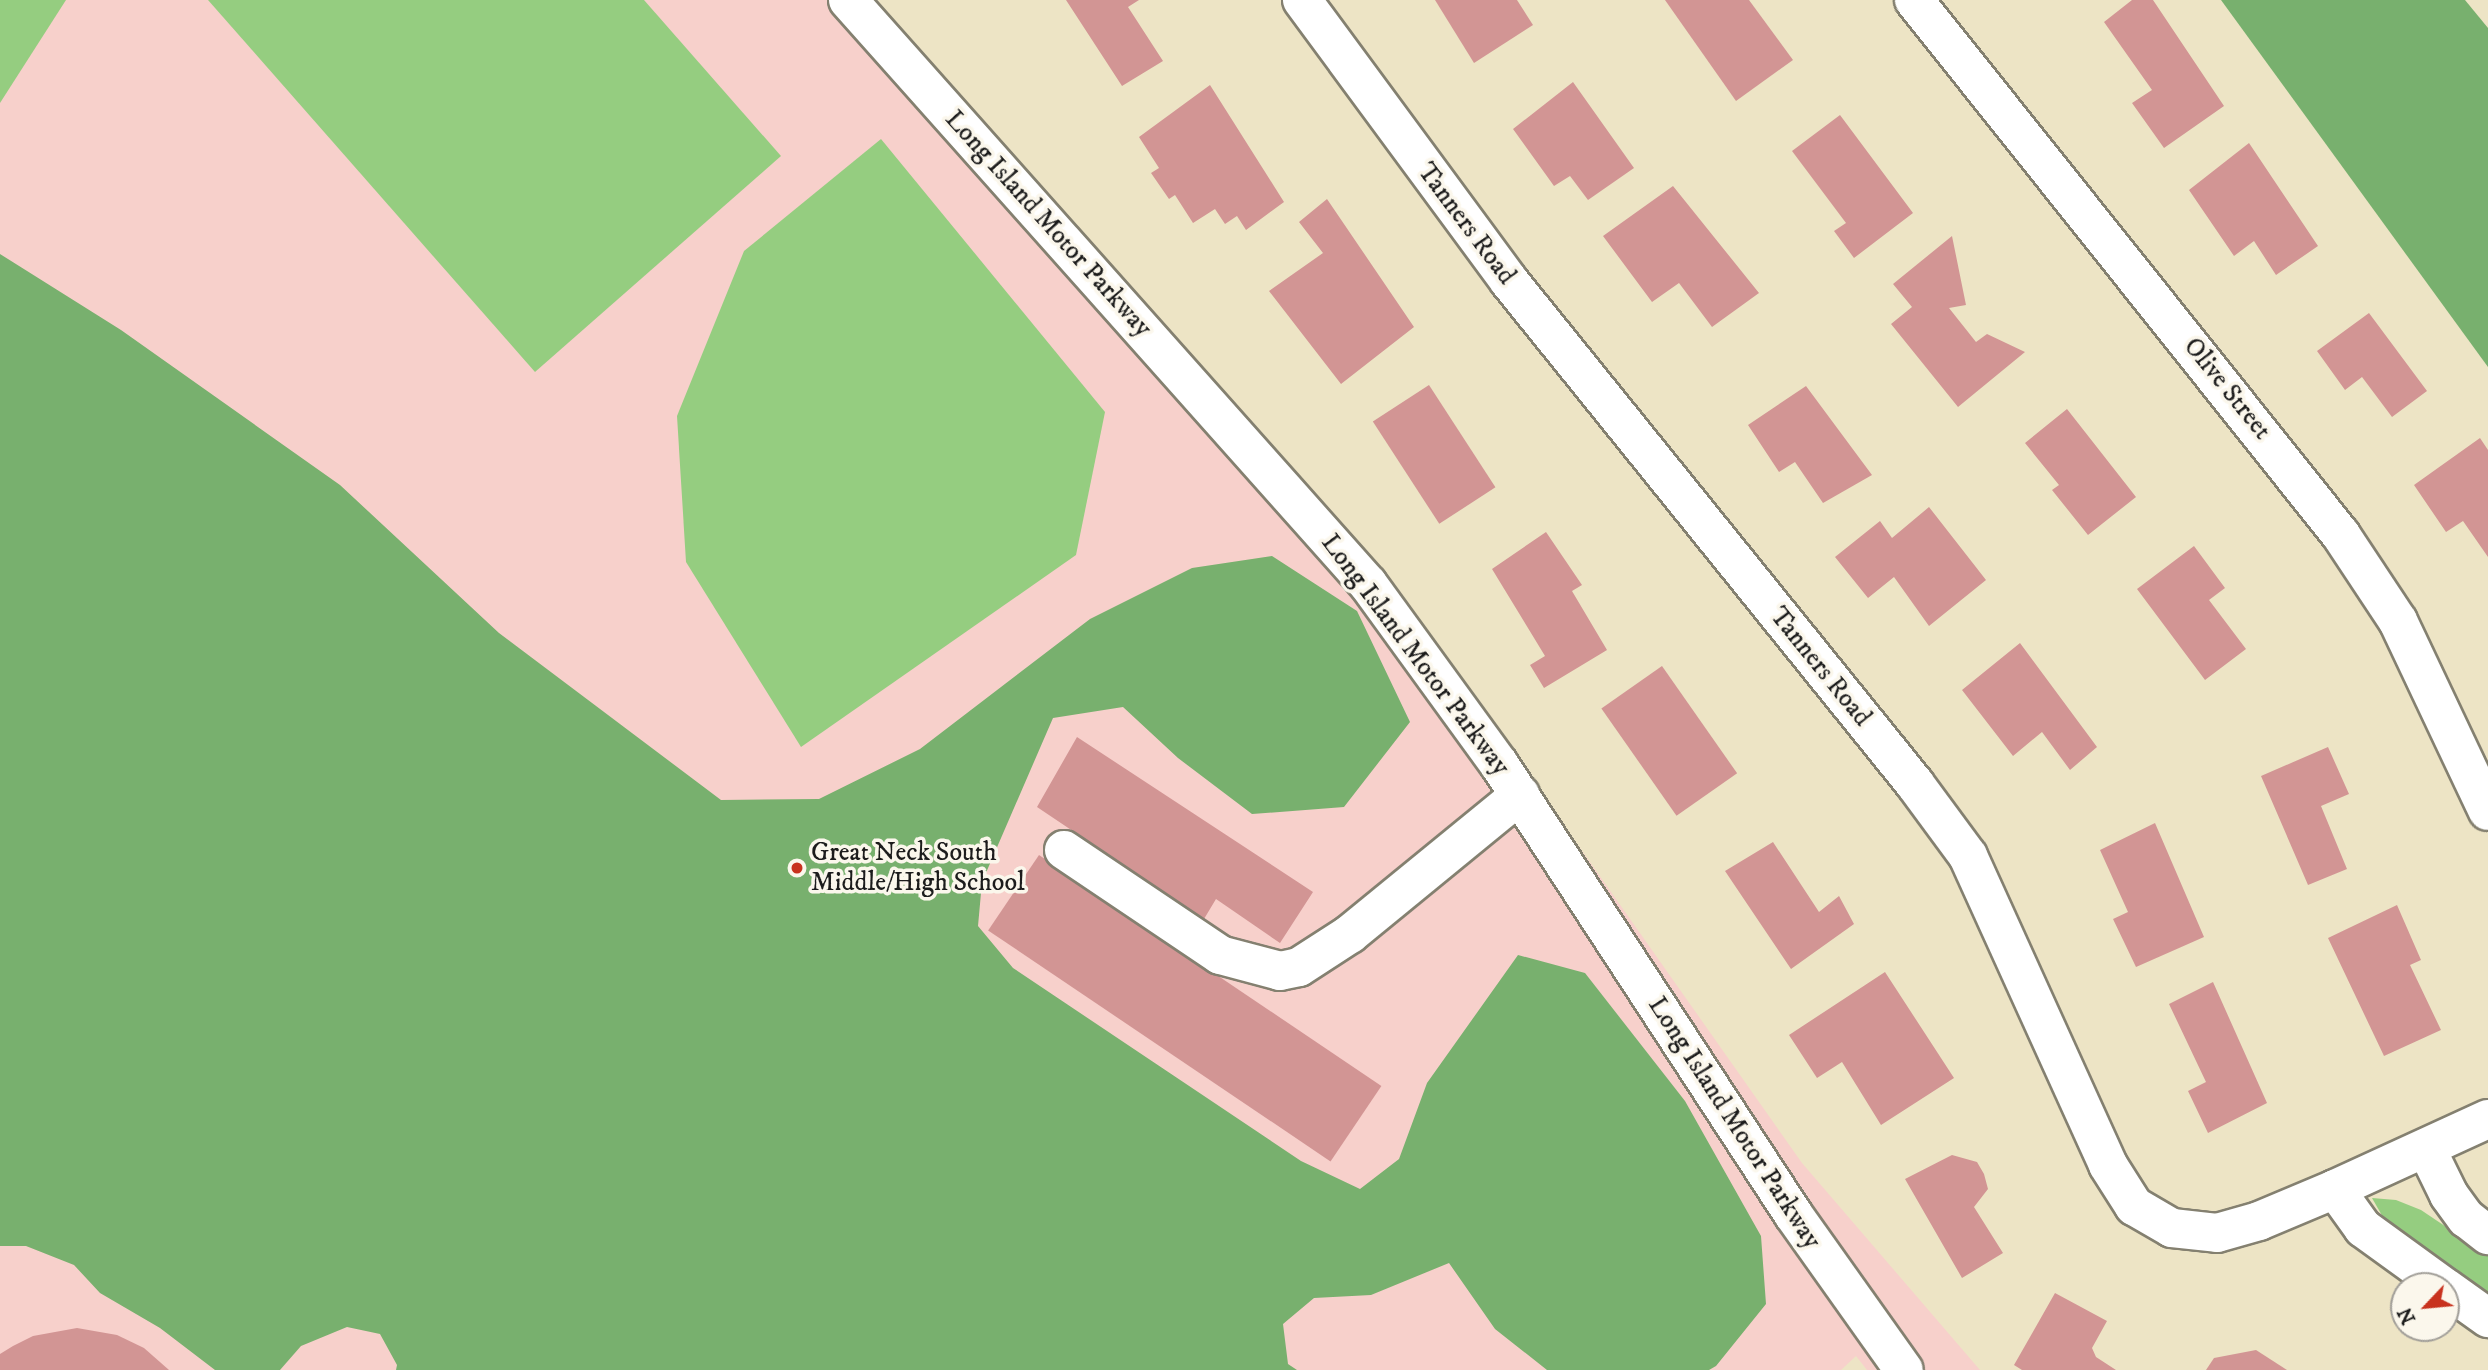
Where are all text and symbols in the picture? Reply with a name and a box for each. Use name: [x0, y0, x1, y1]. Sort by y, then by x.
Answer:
street label: Long Island Motor Parkway: [938, 104, 1158, 344]
street label: Tanners Road: [1410, 157, 1522, 291]
street label: Olive Street: [2177, 332, 2277, 446]
street label: Long Island Motor Parkway: [1314, 528, 1516, 782]
street label: Tanners Road: [1763, 601, 1877, 733]
place label: Great Neck South Middle/High School: [811, 837, 1025, 898]
marker: Great Neck South Middle/High School: [789, 860, 805, 876]
street label: Long Island Motor Parkway: [1641, 991, 1827, 1255]
north arrow: [2390, 1272, 2460, 1342]
text: N: [2394, 1303, 2421, 1328]

